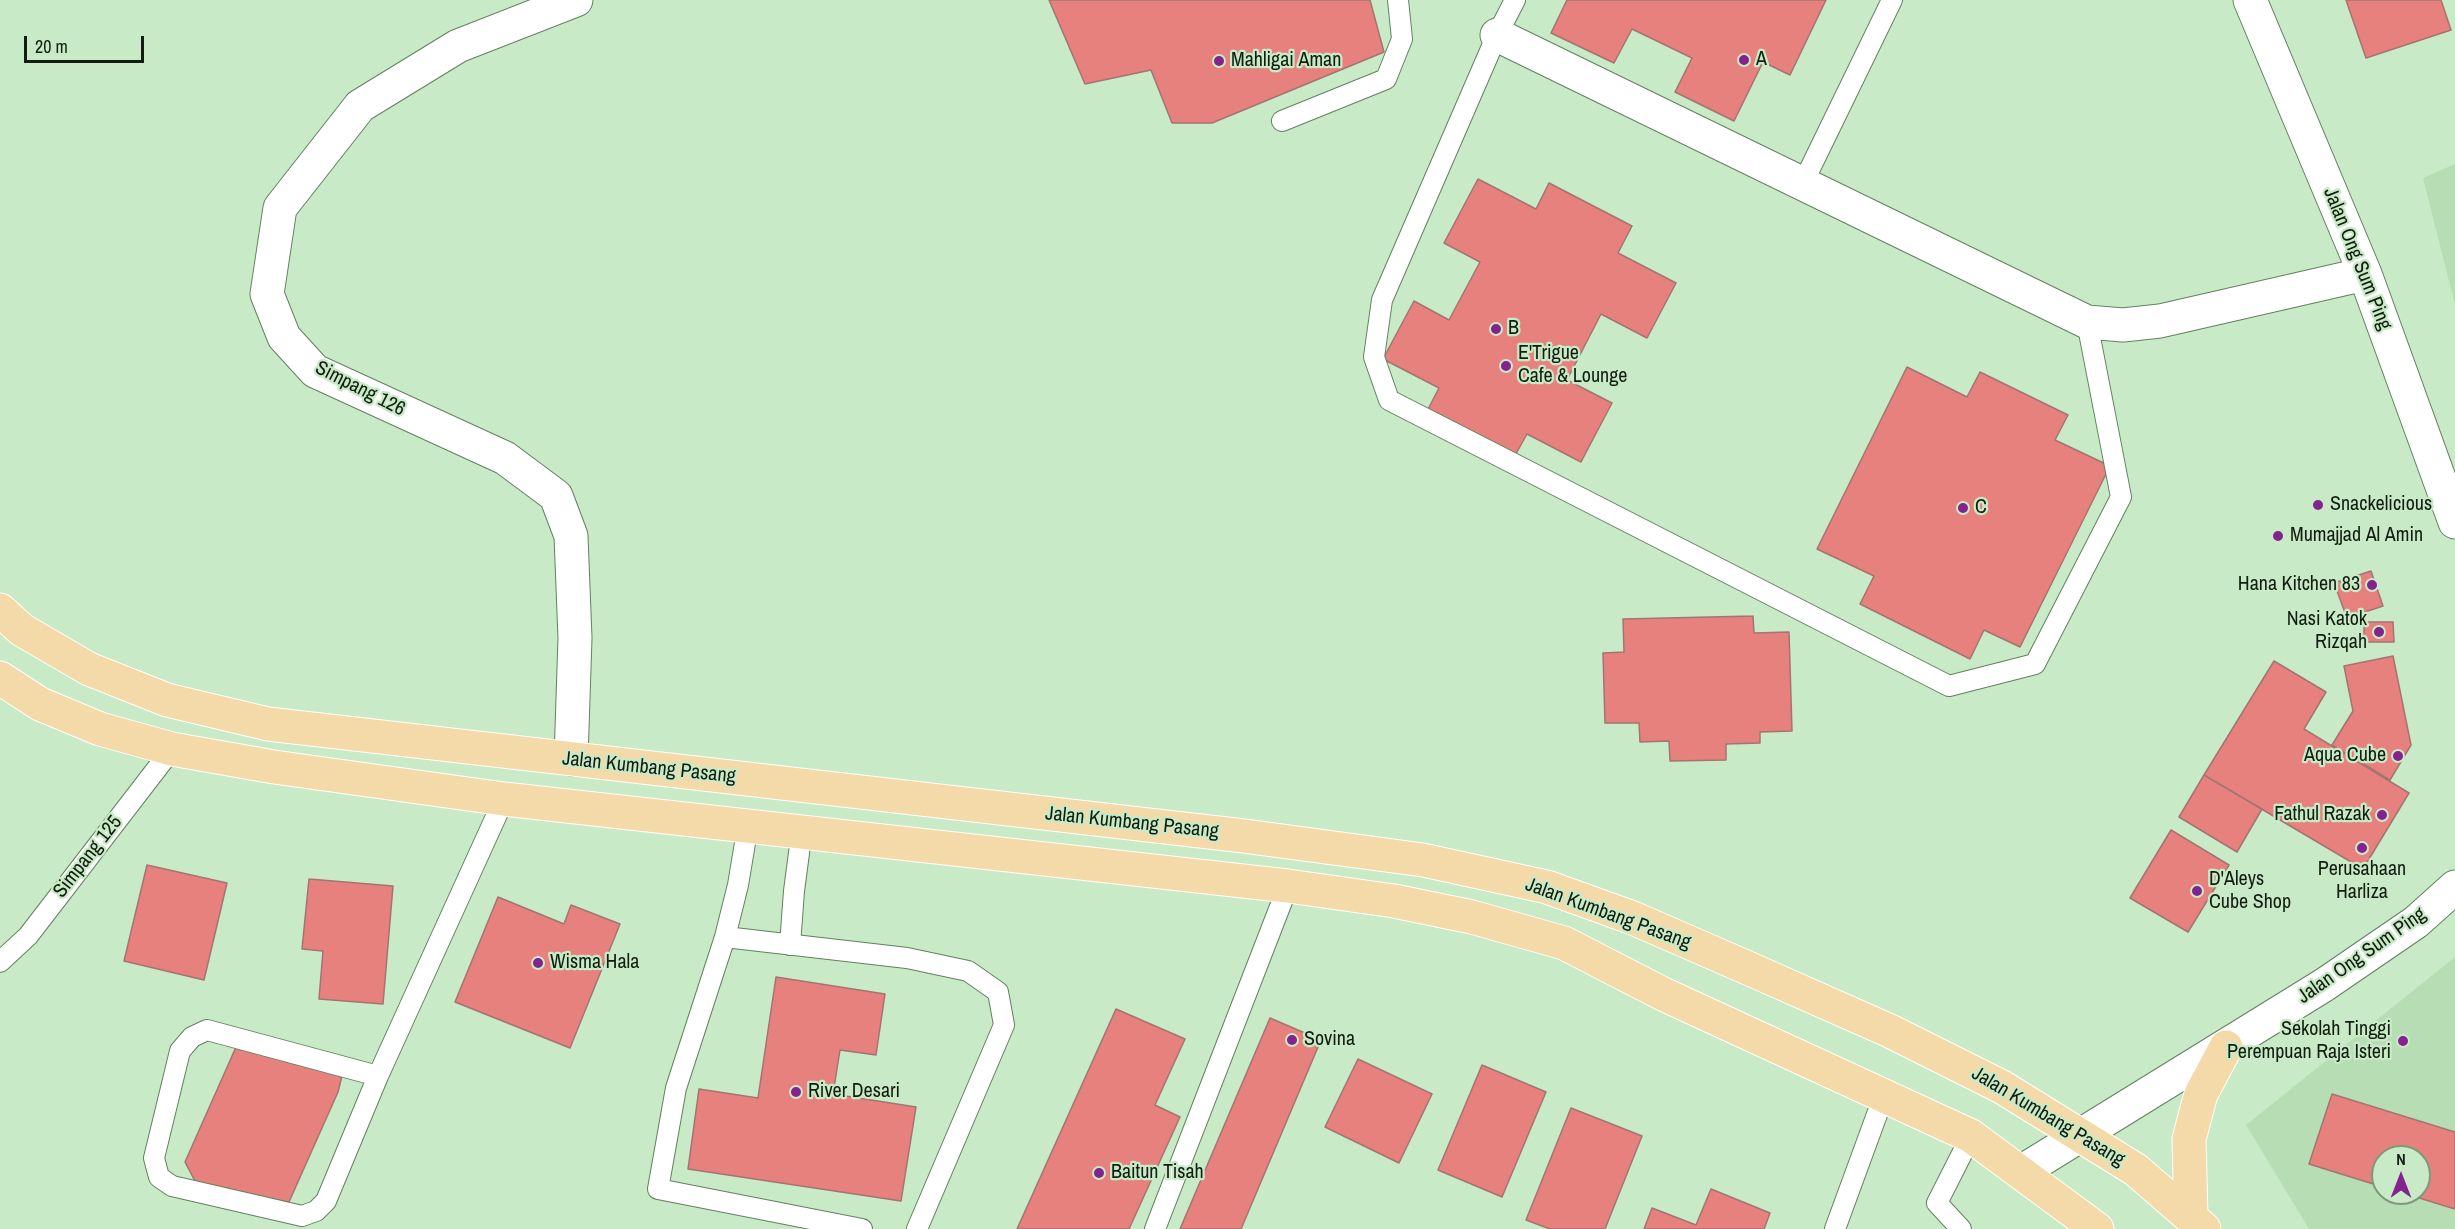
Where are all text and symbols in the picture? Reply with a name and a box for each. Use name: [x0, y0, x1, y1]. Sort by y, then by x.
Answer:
scale bar: [27, 24, 147, 62]
text: 20 m: [35, 34, 68, 59]
place label: A: [1756, 48, 1767, 72]
place label: Mahligai Aman: [1231, 49, 1341, 73]
marker: A: [1737, 53, 1751, 67]
marker: Mahligai Aman: [1212, 54, 1226, 68]
street label: Jalan Ong Sum Ping: [2318, 184, 2396, 334]
place label: B: [1508, 317, 1519, 341]
marker: B: [1489, 322, 1503, 336]
place label: E'Trigue Cafe & Lounge: [1518, 342, 1627, 389]
street label: Simpang 126: [311, 356, 409, 422]
marker: E'Trigue Cafe & Lounge: [1499, 359, 1513, 373]
place label: Snackelicious: [2330, 493, 2432, 517]
place label: C: [1975, 496, 1987, 520]
marker: Snackelicious: [2311, 498, 2325, 512]
marker: C: [1956, 501, 1970, 515]
place label: Mumajjad Al Amin: [2290, 524, 2423, 548]
marker: Mumajjad Al Amin: [2271, 529, 2285, 543]
place label: Hana Kitchen 83: [2238, 573, 2360, 597]
marker: Hana Kitchen 83: [2365, 578, 2379, 592]
place label: Nasi Katok Rizqah: [2287, 608, 2367, 655]
marker: Nasi Katok Rizqah: [2372, 625, 2386, 639]
place label: Aqua Cube: [2304, 744, 2386, 768]
street label: Jalan Kumbang Pasang: [561, 747, 737, 789]
marker: Aqua Cube: [2391, 749, 2405, 763]
street label: Jalan Kumbang Pasang: [1044, 802, 1220, 844]
place label: Fathul Razak: [2274, 803, 2370, 827]
marker: Fathul Razak: [2375, 808, 2389, 822]
street label: Simpang 125: [49, 811, 127, 903]
marker: Perusahaan Harliza: [2355, 841, 2369, 855]
place label: Perusahaan Harliza: [2318, 858, 2406, 905]
place label: D'Aleys Cube Shop: [2209, 868, 2291, 915]
street label: Jalan Kumbang Pasang: [1522, 873, 1694, 955]
marker: D'Aleys Cube Shop: [2190, 884, 2204, 898]
street label: Jalan Ong Sum Ping: [2293, 903, 2431, 1009]
place label: Wisma Hala: [550, 951, 639, 975]
marker: Wisma Hala: [531, 956, 545, 970]
place label: Sekolah Tinggi Perempuan Raja Isteri: [2227, 1018, 2391, 1065]
place label: Sovina: [1304, 1028, 1355, 1052]
marker: Sovina: [1285, 1033, 1299, 1047]
marker: Sekolah Tinggi Perempuan Raja Isteri: [2396, 1034, 2410, 1048]
street label: Jalan Kumbang Pasang: [1967, 1062, 2129, 1172]
place label: River Desari: [808, 1080, 900, 1104]
marker: River Desari: [789, 1085, 803, 1099]
north arrow: [2371, 1145, 2431, 1205]
text: N: [2396, 1148, 2406, 1170]
place label: Baitun Tisah: [1111, 1161, 1204, 1185]
marker: Baitun Tisah: [1092, 1166, 1106, 1180]

